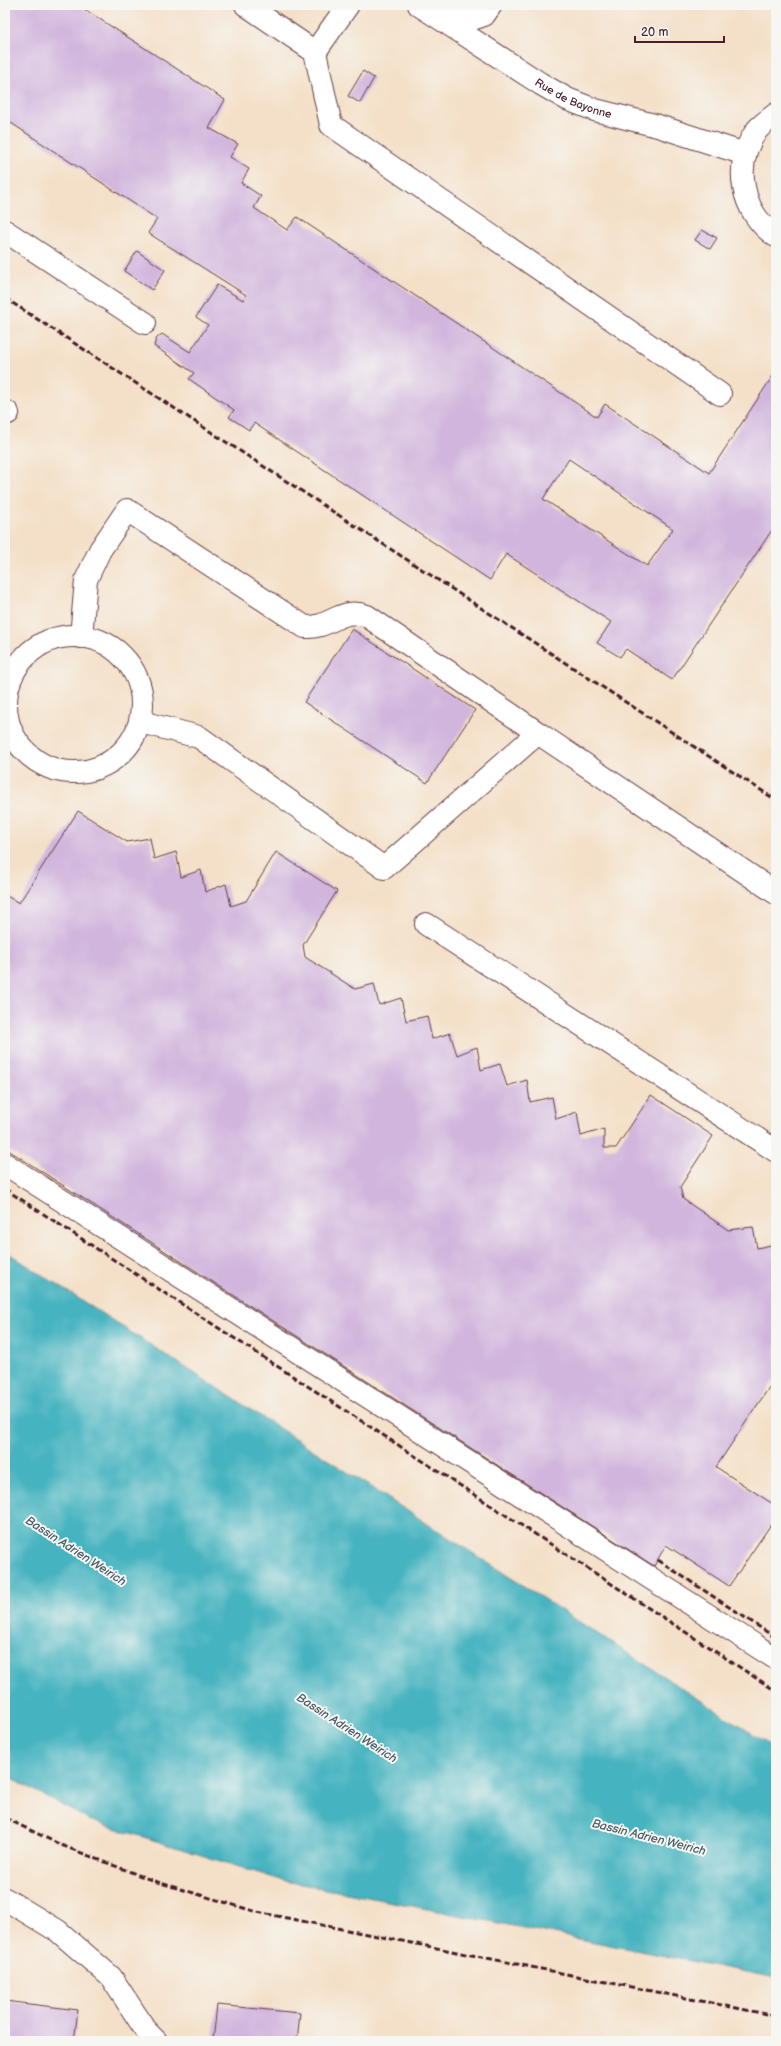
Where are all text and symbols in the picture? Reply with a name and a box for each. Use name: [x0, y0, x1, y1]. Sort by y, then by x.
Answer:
scale bar: [635, 18, 724, 44]
text: 20 m: [641, 25, 668, 40]
street label: Rue de Bayonne: [532, 76, 613, 121]
water label: Bassin Adrien Weirich: [23, 1513, 129, 1590]
water label: Bassin Adrien Weirich: [294, 1690, 400, 1767]
water label: Bassin Adrien Weirich: [590, 1816, 708, 1859]

